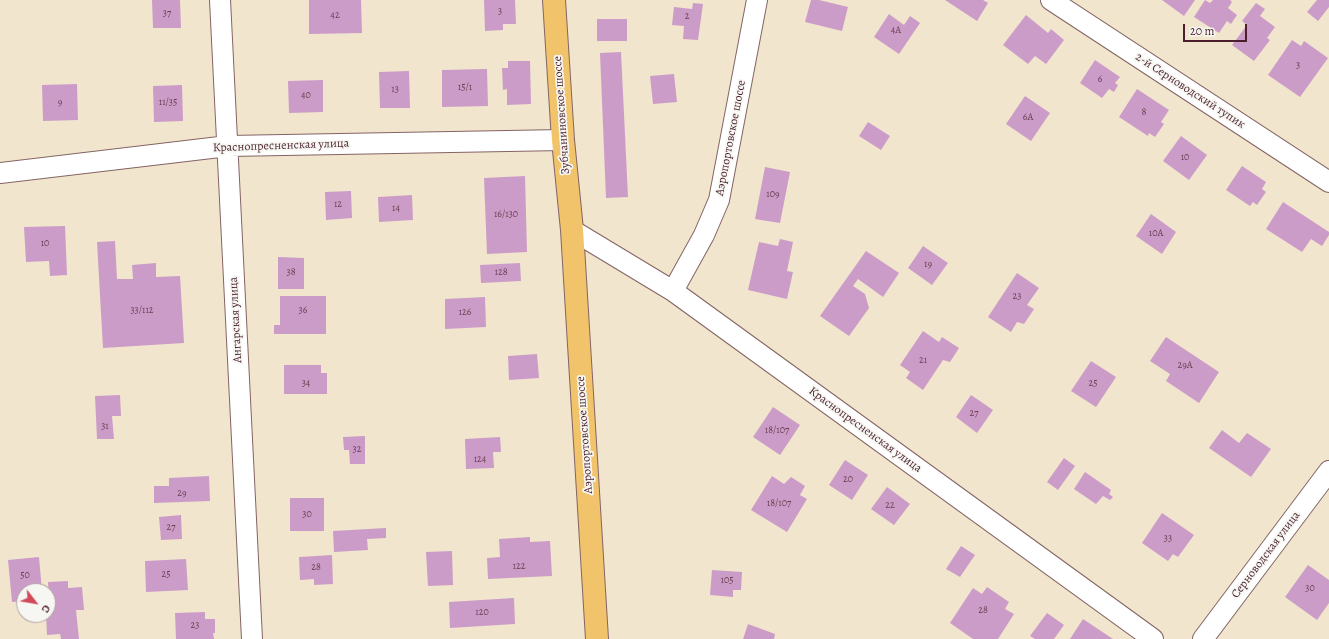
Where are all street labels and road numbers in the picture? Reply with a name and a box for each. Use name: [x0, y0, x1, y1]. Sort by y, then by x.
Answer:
street label: 2-й Серноводский тупик: [1132, 50, 1248, 132]
street label: Зубчаниновское шоссе: [551, 55, 573, 175]
street label: Аэропортовское шоссе: [713, 79, 749, 197]
street label: Краснопресненская улица: [213, 136, 349, 156]
street label: Ангарская улица: [227, 277, 245, 363]
street label: Аэропортовское шоссе: [574, 376, 596, 494]
street label: Краснопресненская улица: [806, 384, 924, 476]
street label: Серноводская улица: [1229, 509, 1303, 601]

